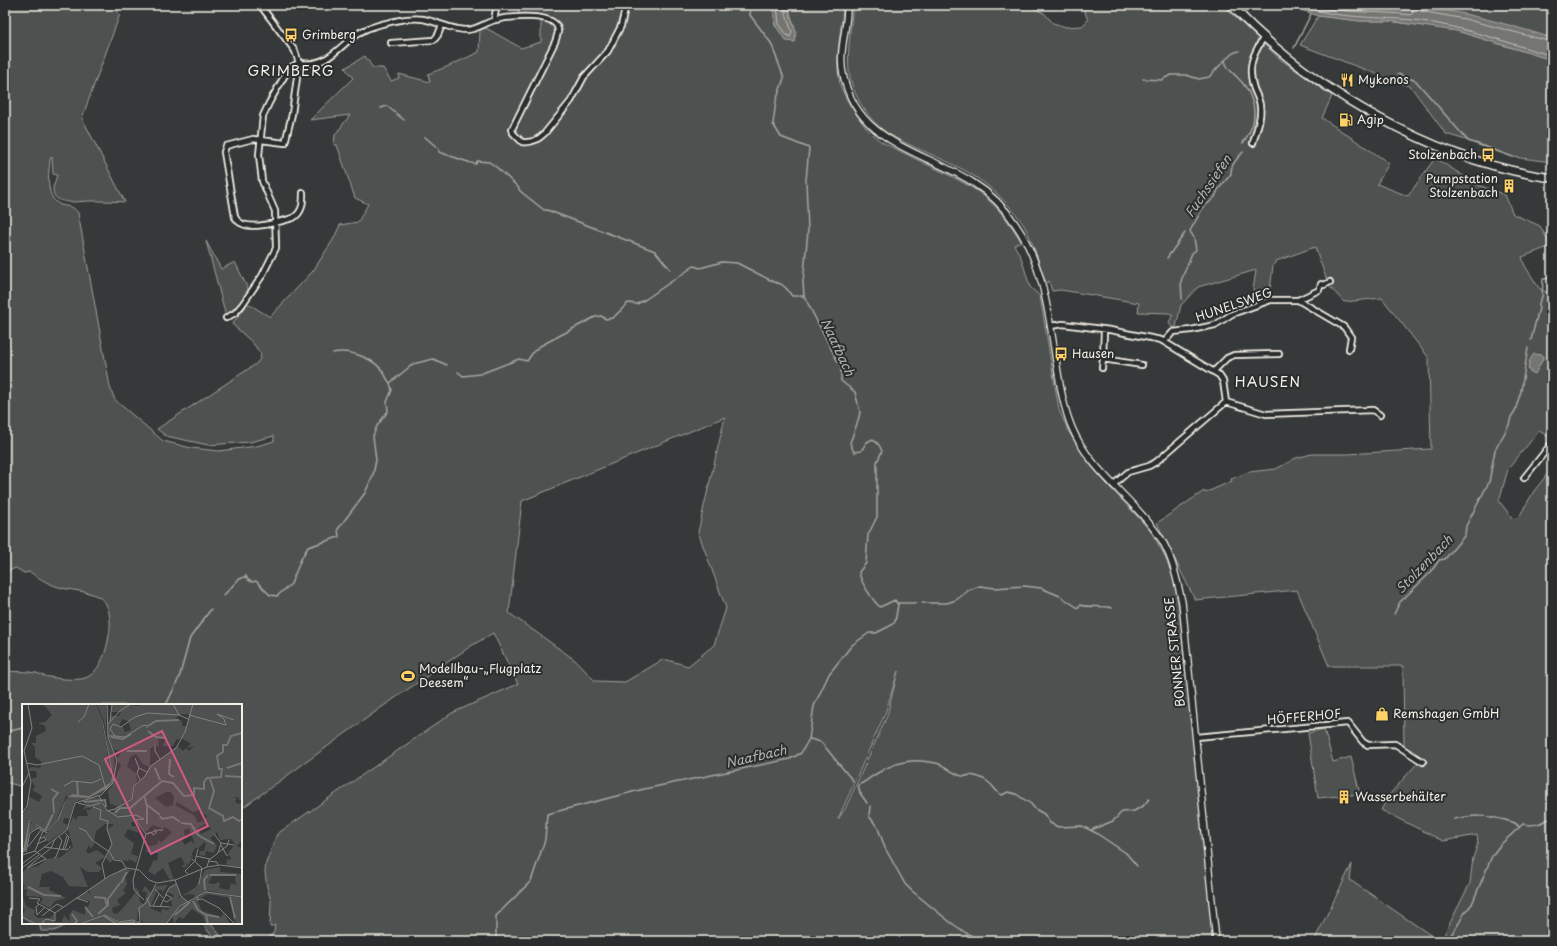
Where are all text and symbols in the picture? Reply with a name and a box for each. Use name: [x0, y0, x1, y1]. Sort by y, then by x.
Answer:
place label: Grimberg: [302, 25, 356, 43]
bus stop icon: Grimberg: [283, 27, 299, 43]
district label: GRIMBERG: [247, 60, 335, 81]
place label: Mykonos: [1358, 70, 1409, 88]
restaurant icon: Mykonos: [1339, 72, 1355, 88]
place label: Agip: [1357, 110, 1384, 128]
fuel station icon: Agip: [1338, 112, 1354, 128]
place label: Stolzenbach: [1408, 145, 1477, 163]
bus stop icon: Stolzenbach: [1480, 147, 1496, 163]
water label: Fuchssiefen: [1180, 150, 1236, 221]
place label: Pumpstation Stolzenbach: [1426, 169, 1498, 201]
building icon: Pumpstation Stolzenbach: [1501, 178, 1517, 194]
street label: HUNELSWEG: [1193, 283, 1274, 326]
water label: Naafbach: [817, 315, 860, 379]
place label: Hausen: [1072, 344, 1114, 362]
bus stop icon: Hausen: [1053, 346, 1069, 362]
district label: HAUSEN: [1235, 371, 1301, 392]
water label: Stolzenbach: [1391, 530, 1457, 597]
street label: BONNER STRASSE: [1159, 596, 1189, 708]
place label: Modellbau-„Flugplatz Deesem“: [419, 659, 541, 691]
sports icon: Modellbau-„Flugplatz Deesem“: [400, 668, 416, 684]
inset map: [22, 704, 242, 924]
street label: HÖFFERHOF: [1266, 704, 1342, 728]
place label: Remshagen GmbH: [1393, 704, 1499, 722]
shop icon: Remshagen GmbH: [1374, 706, 1390, 722]
water label: Naafbach: [724, 739, 788, 772]
place label: Wasserbehälter: [1355, 787, 1446, 805]
building icon: Wasserbehälter: [1336, 789, 1352, 805]

